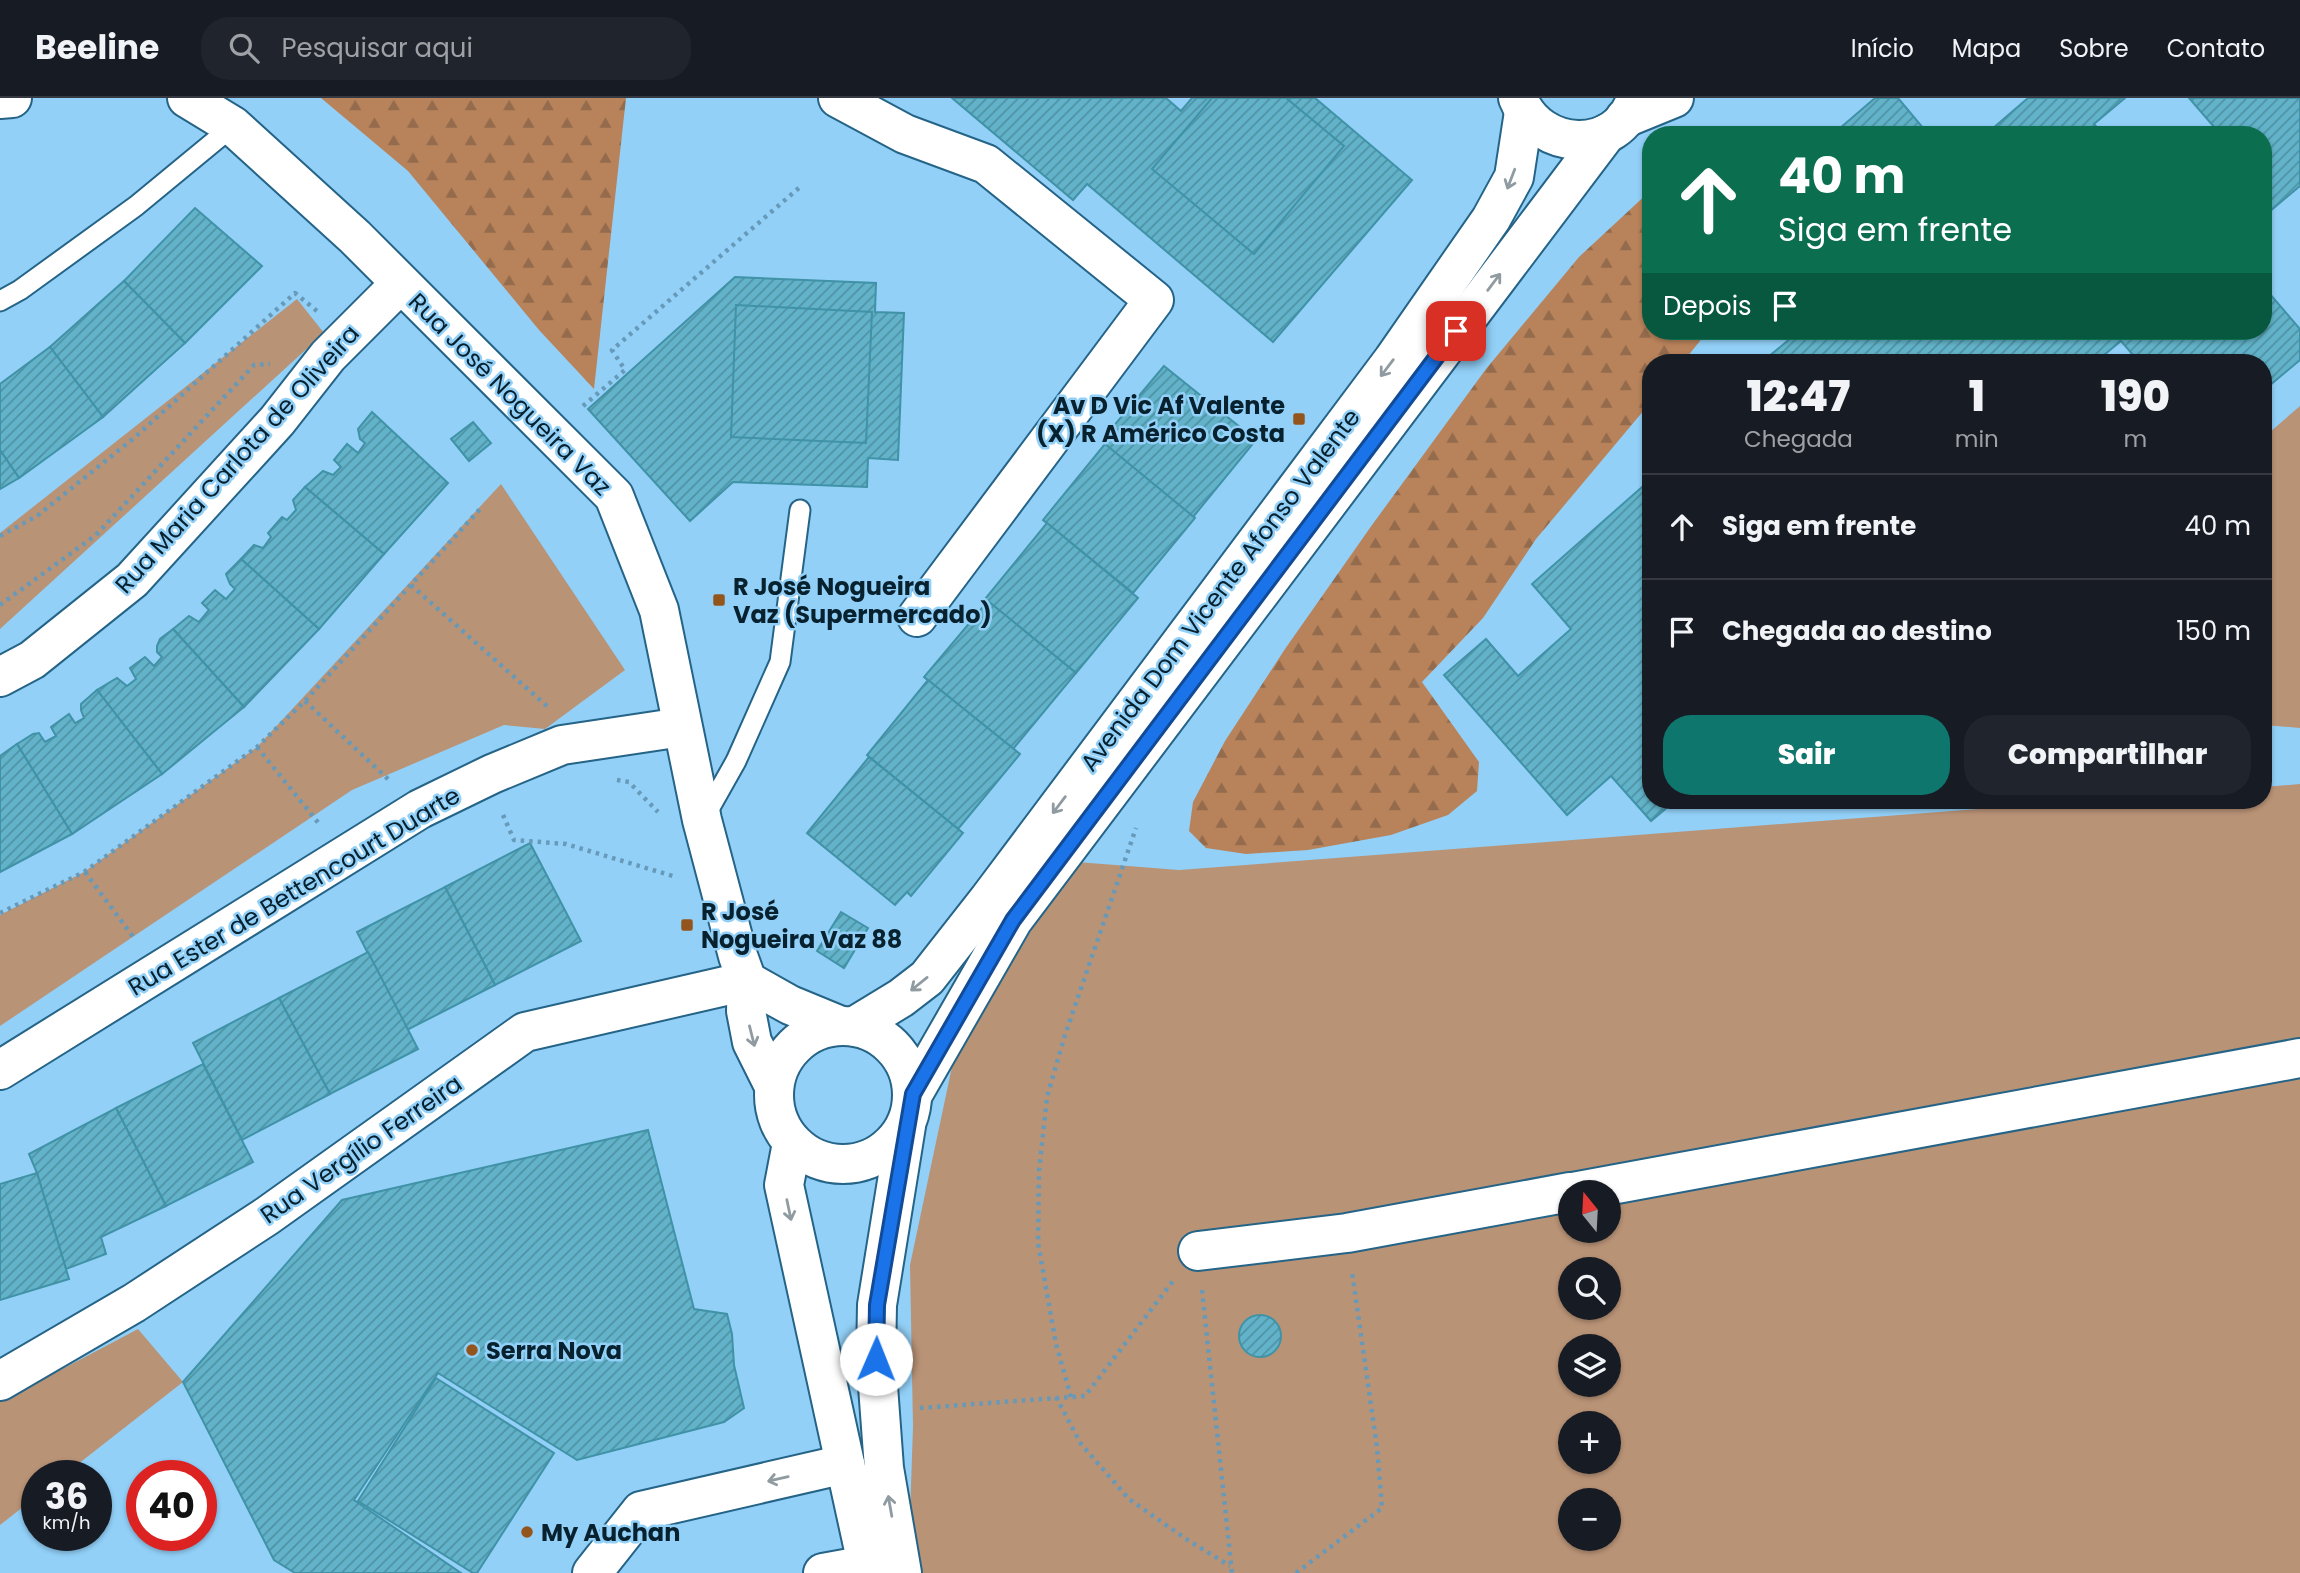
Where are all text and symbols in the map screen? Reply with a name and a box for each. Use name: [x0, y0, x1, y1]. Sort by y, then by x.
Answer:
search box: [201, 17, 691, 80]
text: Beeline: [35, 24, 159, 71]
icon: search: [225, 29, 263, 67]
text: Pesquisar aqui: [281, 30, 473, 66]
text: Início: [1851, 32, 1914, 65]
text: Mapa: [1952, 32, 2021, 65]
text: Sobre: [2059, 32, 2129, 65]
text: Contato: [2167, 32, 2265, 65]
text: 40 m: [1778, 142, 1905, 210]
icon: ahead: [1663, 154, 1754, 245]
one-way arrow: [1504, 167, 1516, 189]
text: Siga em frente: [1778, 207, 2012, 252]
one-way arrow: [1486, 273, 1501, 292]
street label: Rua José Nogueira Vaz: [401, 285, 619, 503]
icon: arrive: [1766, 287, 1804, 325]
text: Depois: [1663, 288, 1752, 324]
pin: [1426, 301, 1486, 361]
icon: arrive: [1437, 312, 1475, 350]
street label: Rua Maria Carlota de Oliveira: [107, 318, 367, 600]
one-way arrow: [1379, 358, 1394, 377]
text: 12:47: [1746, 367, 1850, 426]
text: 1: [1969, 367, 1985, 426]
text: 190: [2101, 367, 2170, 426]
place label: Av D Vic Af Valente (X) R Américo Costa: [1036, 389, 1285, 450]
street label: Avenida Dom Vicente Afonso Valente: [1073, 402, 1367, 778]
marker: Av D Vic Af Valente (X) R Américo Costa: [1291, 411, 1307, 427]
text: Chegada: [1744, 423, 1853, 455]
text: min: [1955, 423, 1999, 455]
text: m: [2124, 423, 2147, 455]
icon: ahead: [1663, 508, 1701, 546]
text: Siga em frente: [1722, 508, 1916, 544]
text: 40 m: [2185, 508, 2251, 544]
place label: R José Nogueira Vaz (Supermercado): [733, 570, 992, 631]
marker: R José Nogueira Vaz (Supermercado): [711, 592, 727, 608]
icon: arrive: [1663, 613, 1701, 651]
text: Chegada ao destino: [1722, 613, 1992, 649]
text: 150 m: [2176, 613, 2251, 649]
button: Sair: [1663, 715, 1950, 795]
button: Compartilhar: [1964, 715, 2251, 795]
street label: Rua Ester de Bettencourt Duarte: [122, 779, 466, 1003]
one-way arrow: [1052, 796, 1067, 814]
place label: R José Nogueira Vaz 88: [701, 895, 902, 956]
marker: R José Nogueira Vaz 88: [679, 917, 695, 933]
one-way arrow: [910, 976, 928, 992]
one-way arrow: [746, 1024, 759, 1046]
street label: Rua Vergílio Ferreira: [254, 1067, 468, 1231]
north arrow: [1558, 1180, 1620, 1242]
map controls: [1558, 1180, 1621, 1551]
one-way arrow: [783, 1198, 797, 1221]
button: search: [1558, 1257, 1621, 1320]
position arrow: [839, 1322, 913, 1396]
place label: Serra Nova: [486, 1334, 622, 1367]
button: layers: [1558, 1334, 1621, 1397]
marker: Serra Nova: [464, 1342, 480, 1358]
button: +: [1558, 1411, 1621, 1474]
speed limit sign: 40: [126, 1460, 217, 1551]
text: 36: [45, 1472, 88, 1521]
one-way arrow: [767, 1473, 790, 1487]
button: −: [1558, 1488, 1621, 1551]
one-way arrow: [883, 1495, 896, 1518]
text: km/h: [43, 1510, 90, 1535]
place label: My Auchan: [541, 1516, 680, 1549]
marker: My Auchan: [519, 1524, 535, 1540]

